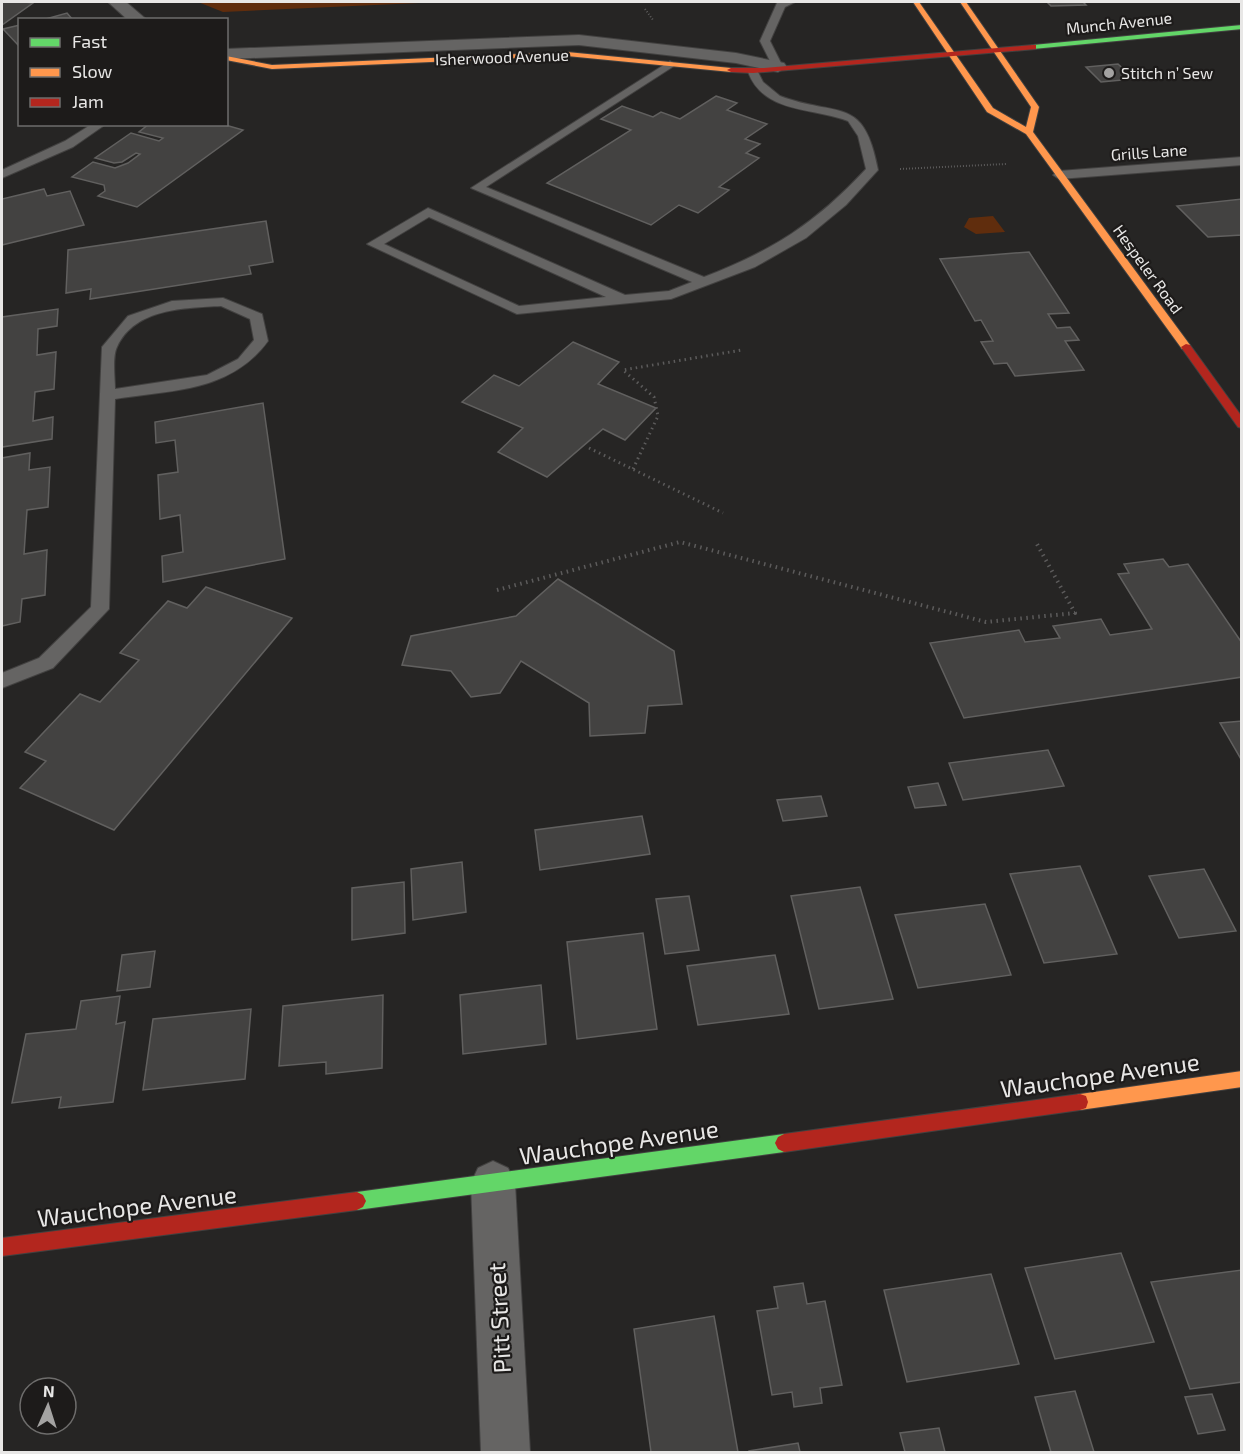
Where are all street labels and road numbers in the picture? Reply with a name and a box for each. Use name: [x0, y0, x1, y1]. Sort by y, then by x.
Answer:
street label: Munch Avenue: [1065, 7, 1173, 38]
street label: Isherwood Avenue: [435, 45, 569, 68]
street label: Grills Lane: [1110, 139, 1188, 164]
street label: Hespeler Road: [1110, 221, 1187, 317]
street label: Wauchope Avenue: [998, 1046, 1201, 1103]
street label: Wauchope Avenue: [517, 1113, 720, 1170]
street label: Wauchope Avenue: [35, 1179, 238, 1232]
street label: Pitt Street: [481, 1262, 516, 1374]

